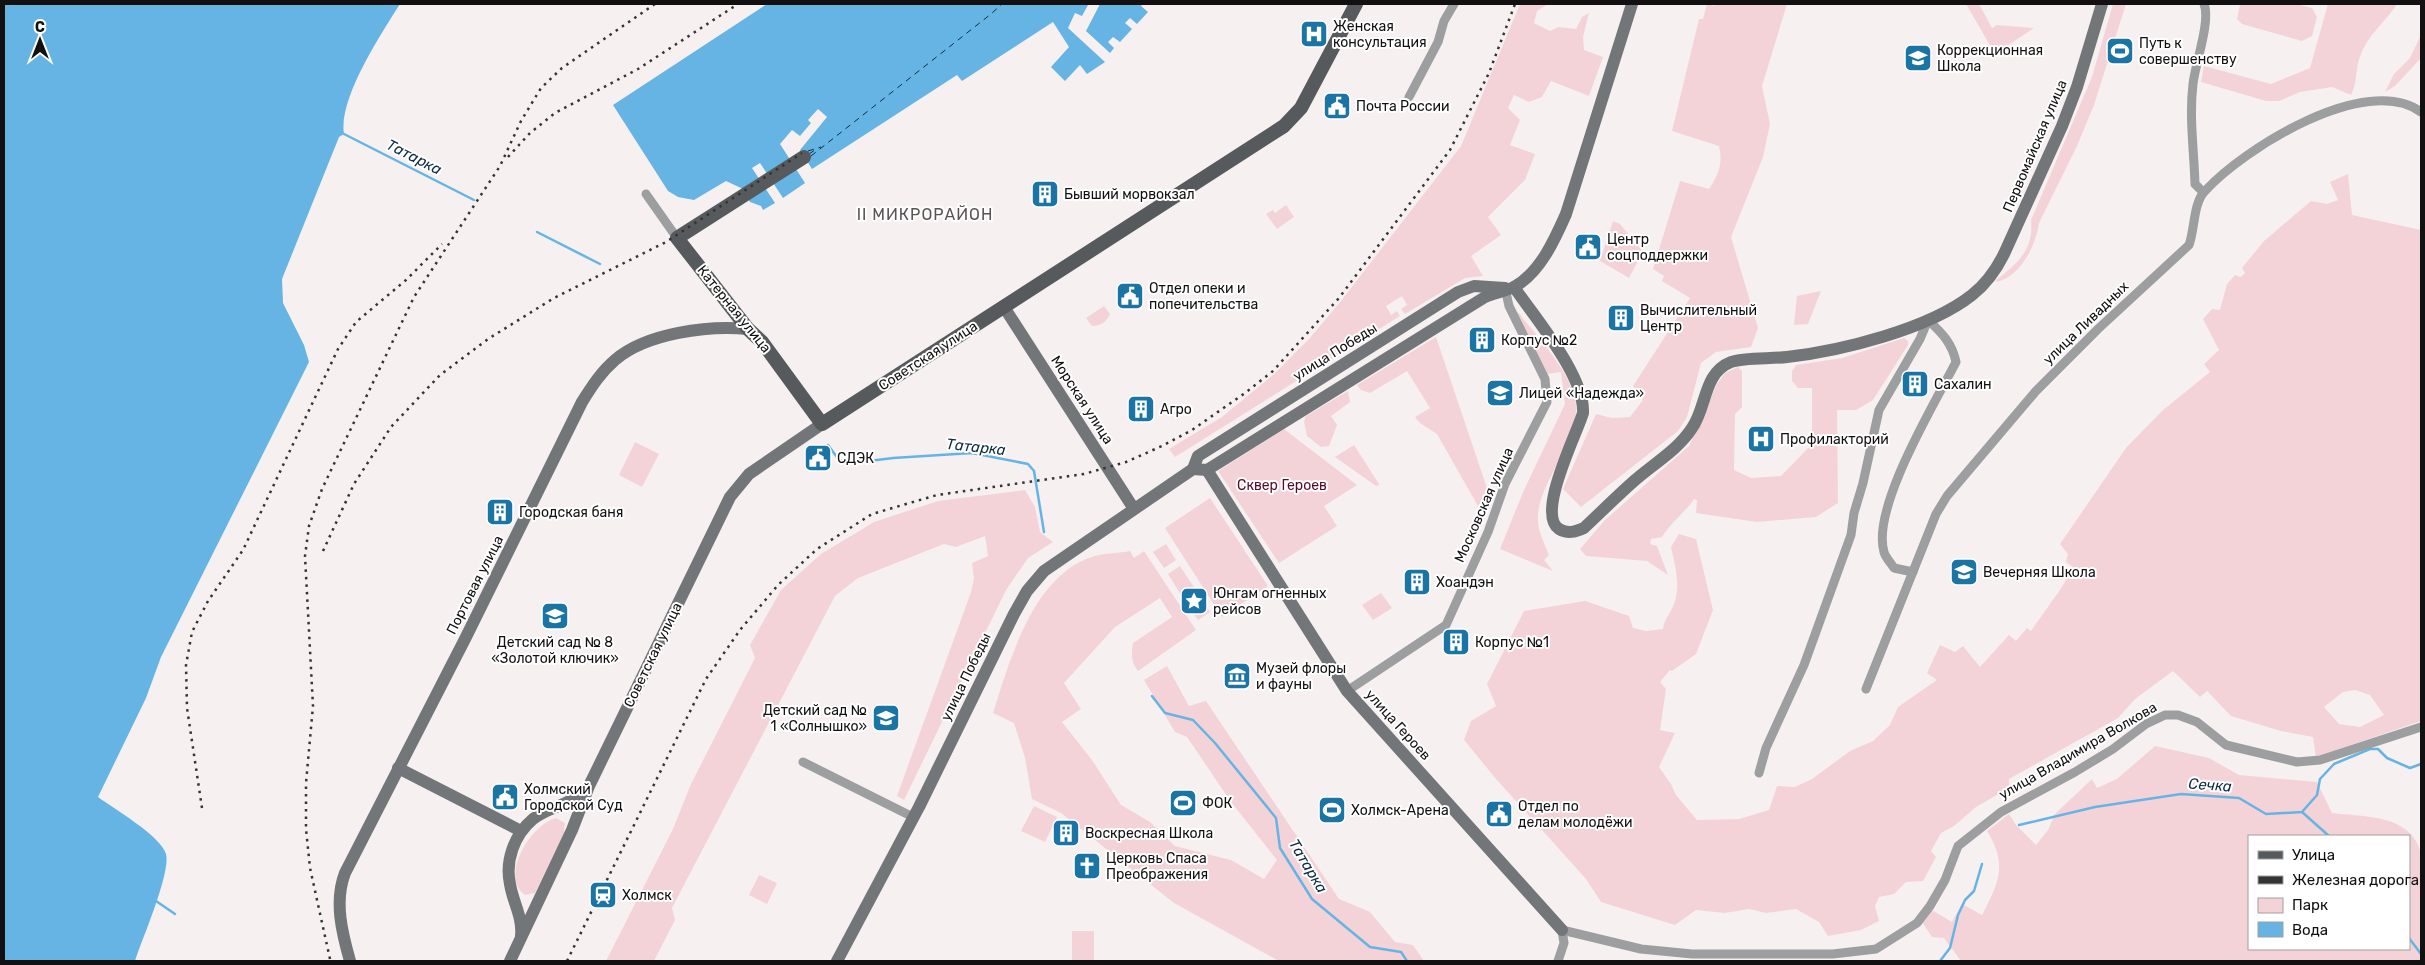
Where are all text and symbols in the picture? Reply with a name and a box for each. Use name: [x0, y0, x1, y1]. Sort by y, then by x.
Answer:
north arrow: [15, 15, 65, 65]
place label: Женская консультация: [1333, 18, 1427, 51]
text: С: [35, 19, 45, 36]
hospital icon: Женская консультация: [1299, 19, 1329, 49]
place label: Путь к совершенству: [2139, 35, 2237, 68]
sports icon: Путь к совершенству: [2105, 36, 2135, 66]
place label: Коррекционная Школа: [1937, 42, 2043, 75]
school or university icon: Коррекционная Школа: [1903, 43, 1933, 73]
street label: Первомайская улица: [1999, 77, 2071, 215]
public building icon: Почта России: [1322, 91, 1352, 121]
place label: Почта России: [1356, 98, 1450, 115]
water label: Татарка: [383, 135, 445, 179]
building icon: Бывший морвокзал: [1030, 179, 1060, 209]
place label: Бывший морвокзал: [1064, 186, 1195, 203]
district label: II МИКРОРАЙОН: [857, 205, 993, 224]
place label: Центр соцподдержки: [1607, 231, 1708, 264]
public building icon: Центр соцподдержки: [1573, 232, 1603, 262]
street label: Катерная улица: [694, 262, 774, 356]
street label: улица Ливадных: [2040, 278, 2133, 368]
place label: Отдел опеки и попечительства: [1149, 280, 1258, 313]
public building icon: Отдел опеки и попечительства: [1115, 281, 1145, 311]
place label: Вычислительный Центр: [1640, 302, 1757, 335]
building icon: Вычислительный Центр: [1606, 303, 1636, 333]
street label: Советская улица: [875, 318, 981, 394]
street label: улица Победы: [1290, 319, 1380, 385]
building icon: Корпус №2: [1467, 325, 1497, 355]
place label: Корпус №2: [1501, 332, 1577, 349]
street label: Морская улица: [1047, 353, 1117, 447]
building icon: Сахалин: [1900, 369, 1930, 399]
place label: Сахалин: [1934, 376, 1992, 393]
school or university icon: Лицей «Надежда»: [1485, 378, 1515, 408]
place label: Лицей «Надежда»: [1519, 385, 1644, 402]
building icon: Агро: [1126, 394, 1156, 424]
place label: Агро: [1160, 401, 1192, 418]
hospital icon: Профилакторий: [1746, 424, 1776, 454]
place label: Профилакторий: [1780, 431, 1889, 448]
water label: Татарка: [945, 435, 1007, 459]
public building icon: СДЭК: [803, 443, 833, 473]
street label: Московская улица: [1451, 445, 1517, 565]
place label: СДЭК: [837, 450, 874, 467]
park label: Сквер Героев: [1237, 477, 1327, 494]
building icon: Городская баня: [485, 497, 515, 527]
place label: Городская баня: [519, 504, 623, 521]
street label: Портовая улица: [443, 533, 507, 637]
school or university icon: Вечерняя Школа: [1949, 557, 1979, 587]
place label: Вечерняя Школа: [1983, 564, 2096, 581]
building icon: Хоандэн: [1402, 567, 1432, 597]
place label: Хоандэн: [1436, 574, 1494, 591]
place label: Юнгам огненных рейсов: [1213, 585, 1327, 618]
place icon: Юнгам огненных рейсов: [1179, 586, 1209, 616]
street label: Советская улица: [620, 600, 686, 710]
school or university icon: Детский сад № 8 «Золотой ключик»: [540, 601, 570, 631]
building icon: Корпус №1: [1441, 627, 1471, 657]
street label: улица Победы: [937, 630, 995, 724]
place label: Детский сад № 8 «Золотой ключик»: [491, 634, 619, 667]
place label: Корпус №1: [1475, 634, 1549, 651]
place label: Музей флоры и фауны: [1256, 660, 1346, 693]
museum icon: Музей флоры и фауны: [1222, 661, 1252, 691]
street label: улица Героев: [1362, 686, 1434, 764]
street label: улица Владимира Волкова: [1996, 699, 2160, 803]
place label: Детский сад № 1 «Солнышко»: [763, 702, 867, 735]
school or university icon: Детский сад № 1 «Солнышко»: [871, 703, 901, 733]
water label: Сечка: [2188, 775, 2232, 796]
place label: Холмский Городской Суд: [524, 781, 623, 814]
public building icon: Холмский Городской Суд: [490, 782, 520, 812]
sports icon: ФОК: [1168, 788, 1198, 818]
place label: ФОК: [1202, 795, 1232, 812]
sports icon: Холмск-Арена: [1317, 795, 1347, 825]
place label: Отдел по делам молодёжи: [1518, 798, 1633, 831]
public building icon: Отдел по делам молодёжи: [1484, 799, 1514, 829]
place label: Холмск-Арена: [1351, 802, 1449, 819]
building icon: Воскресная Школа: [1051, 818, 1081, 848]
place label: Воскресная Школа: [1085, 825, 1213, 842]
legend: [2248, 835, 2410, 950]
water label: Татарка: [1285, 836, 1331, 896]
text: Улица: [2292, 846, 2335, 864]
place label: Церковь Спаса Преображения: [1106, 850, 1208, 883]
church icon: Церковь Спаса Преображения: [1072, 851, 1102, 881]
text: Железная дорога: [2292, 871, 2419, 889]
station icon: Холмск: [588, 880, 618, 910]
place label: Холмск: [622, 887, 672, 904]
text: Парк: [2292, 896, 2328, 914]
text: Вода: [2292, 921, 2328, 939]

